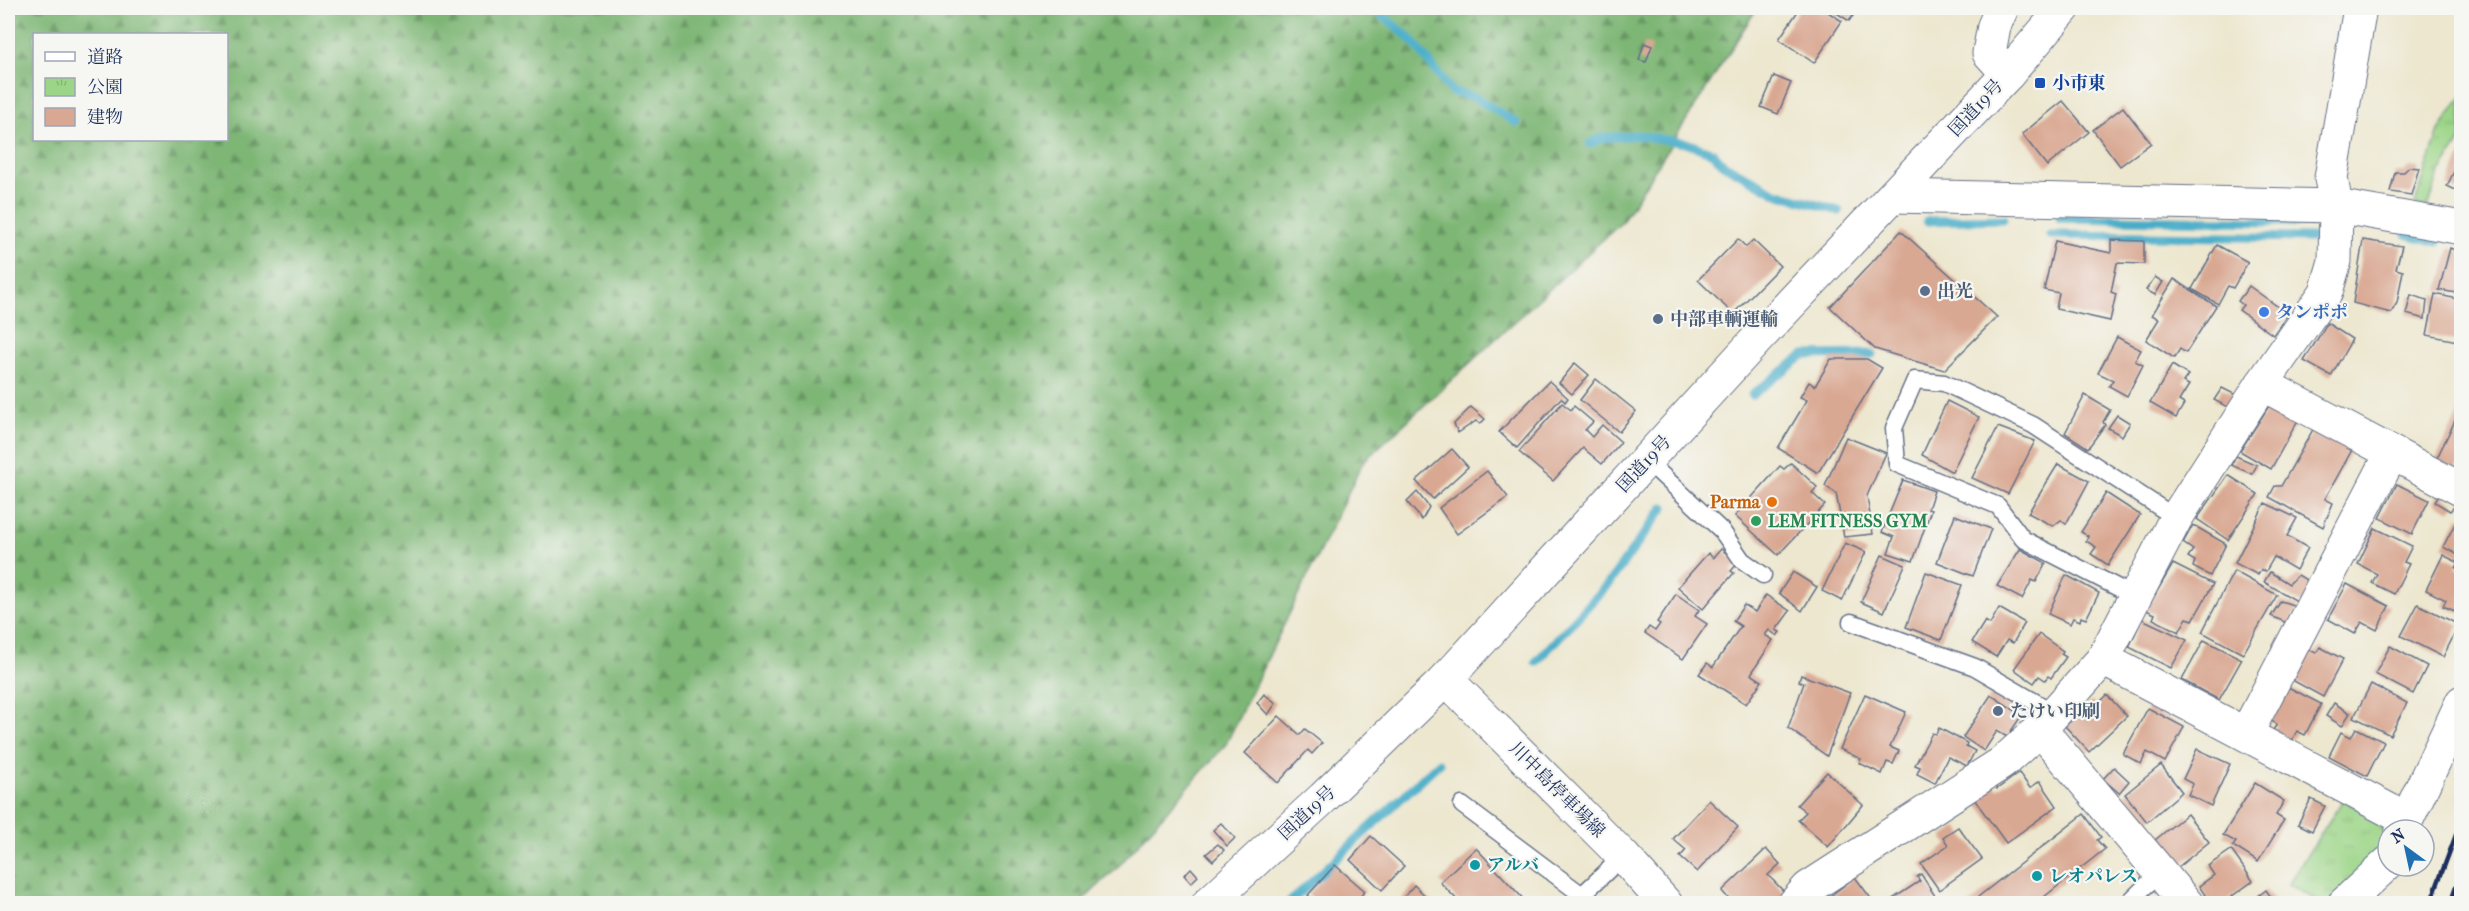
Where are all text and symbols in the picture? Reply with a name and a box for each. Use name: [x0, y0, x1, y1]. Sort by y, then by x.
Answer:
legend: [33, 33, 228, 141]
text: 道路: [87, 47, 123, 68]
place label: 小市東: [2052, 73, 2106, 94]
street label: 国道19号: [1944, 75, 2008, 141]
marker: 小市東: [2033, 76, 2047, 90]
text: 公園: [87, 77, 123, 98]
text: 建物: [87, 107, 123, 128]
place label: 出光: [1937, 281, 1973, 302]
marker: 出光: [1918, 284, 1932, 298]
place label: タンポポ: [2276, 302, 2348, 323]
marker: タンポポ: [2257, 305, 2271, 319]
place label: 中部車輌運輸: [1670, 309, 1778, 330]
marker: 中部車輌運輸: [1651, 312, 1665, 326]
street label: 国道19号: [1612, 431, 1676, 497]
place label: Parma: [1710, 492, 1761, 513]
marker: Parma: [1765, 495, 1779, 509]
place label: LEM FITNESS GYM: [1768, 511, 1928, 532]
marker: LEM FITNESS GYM: [1749, 514, 1763, 528]
place label: たけい印刷: [2010, 701, 2100, 722]
marker: たけい印刷: [1991, 704, 2005, 718]
street label: 川中島停車場線: [1505, 738, 1609, 842]
street label: 国道19号: [1274, 781, 1340, 845]
north arrow: [2376, 818, 2436, 878]
text: N: [2388, 824, 2409, 847]
place label: アルバ: [1487, 855, 1539, 876]
marker: アルバ: [1468, 858, 1482, 872]
place label: レオパレス: [2049, 866, 2138, 887]
marker: レオパレス: [2030, 869, 2044, 883]

